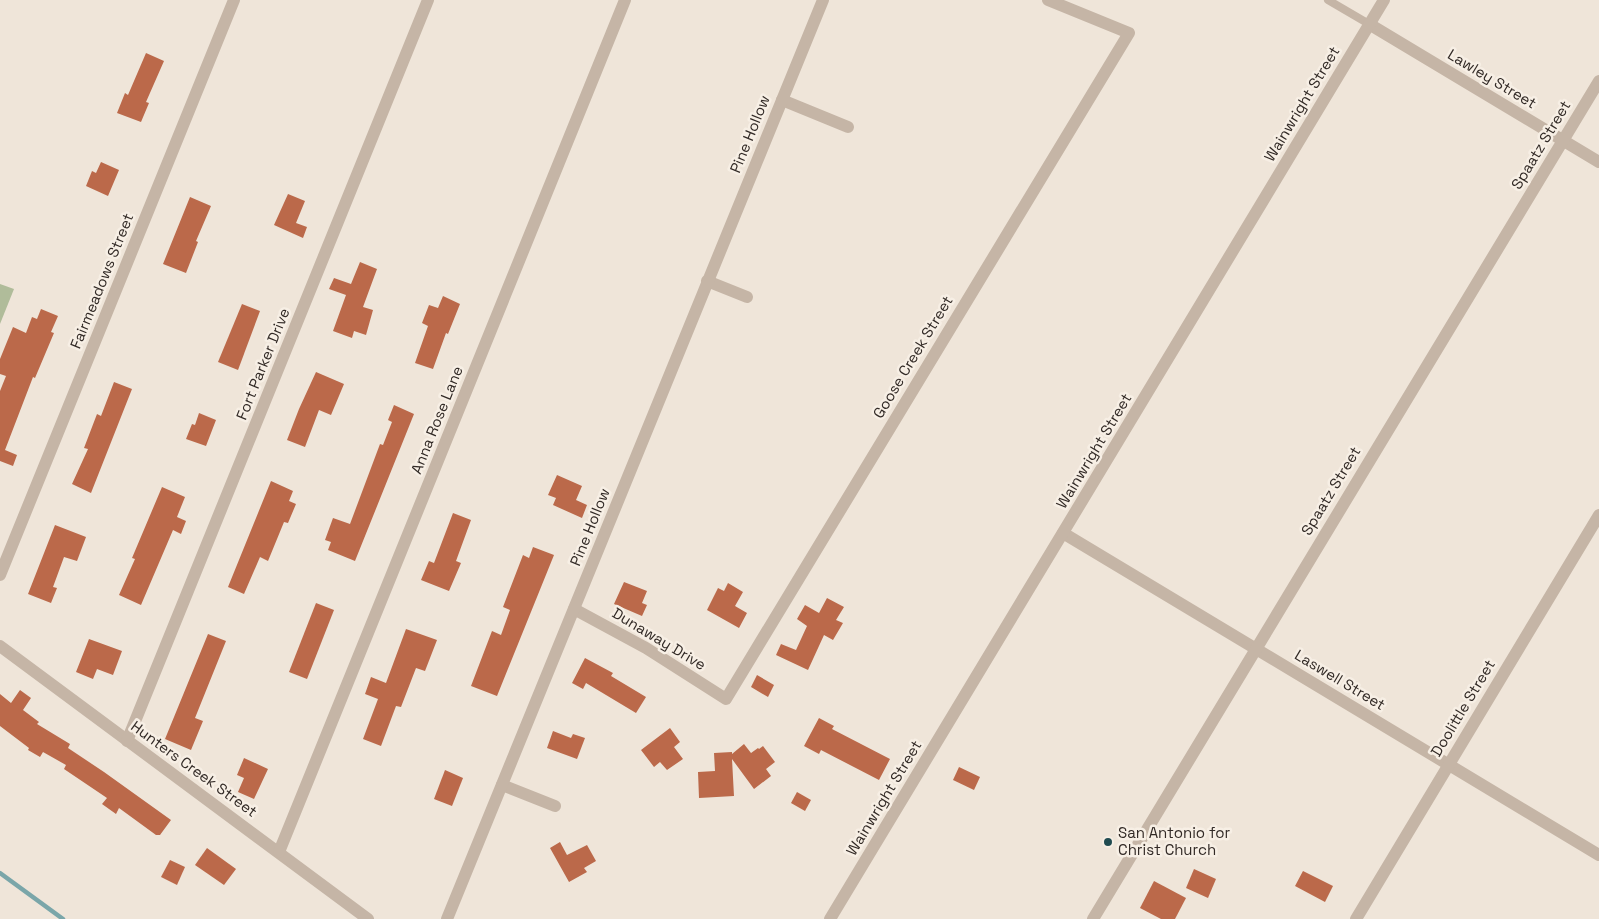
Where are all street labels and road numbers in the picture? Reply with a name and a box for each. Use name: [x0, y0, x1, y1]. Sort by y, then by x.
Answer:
street label: Wainwright Street: [1260, 43, 1343, 165]
street label: Lawley Street: [1444, 45, 1540, 113]
street label: Pine Hollow: [725, 92, 774, 175]
street label: Spaatz Street: [1507, 97, 1575, 193]
street label: Fairmeadows Street: [66, 210, 137, 351]
street label: Goose Creek Street: [868, 292, 957, 421]
street label: Fort Parker Drive: [231, 305, 294, 422]
street label: Anna Rose Lane: [406, 363, 467, 476]
street label: Wainwright Street: [1052, 390, 1135, 512]
street label: Spaatz Street: [1297, 443, 1365, 539]
street label: Pine Hollow: [565, 485, 614, 568]
street label: Dunaway Drive: [609, 603, 710, 674]
street label: Laswell Street: [1292, 645, 1389, 714]
street label: Doolittle Street: [1426, 656, 1499, 760]
street label: Hunters Creek Street: [127, 716, 261, 821]
street label: Wainwright Street: [842, 737, 925, 859]

